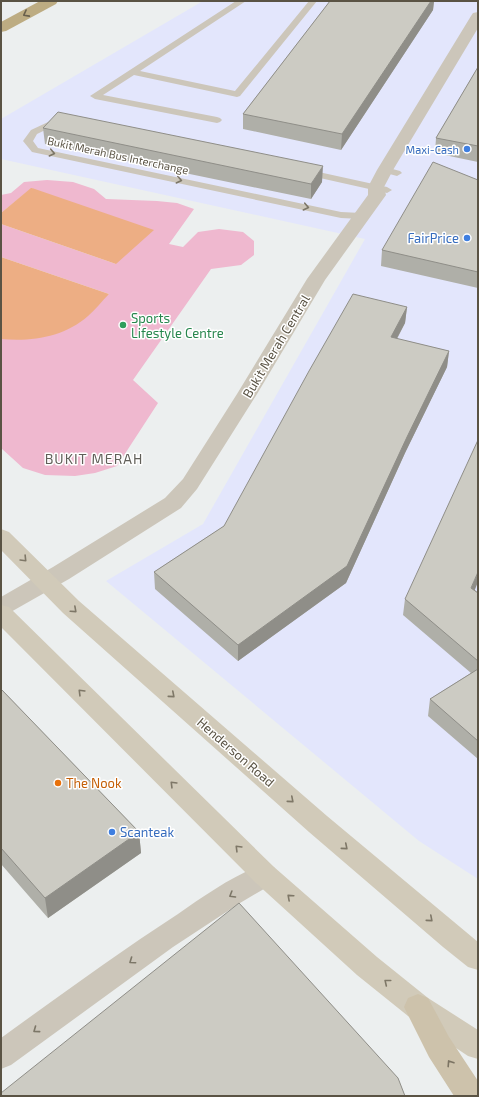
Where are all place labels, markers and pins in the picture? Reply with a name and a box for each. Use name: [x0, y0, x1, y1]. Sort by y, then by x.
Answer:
place label: Maxi-Cash: [406, 143, 459, 156]
marker: Maxi-Cash: [462, 144, 472, 154]
place label: FairPrice: [407, 230, 459, 246]
marker: FairPrice: [462, 233, 472, 243]
place label: Sports Lifestyle Centre: [131, 310, 224, 341]
marker: Sports Lifestyle Centre: [118, 320, 128, 330]
place label: The Nook: [66, 775, 122, 791]
marker: The Nook: [53, 778, 63, 788]
place label: Scanteak: [120, 824, 174, 840]
marker: Scanteak: [107, 827, 117, 837]

